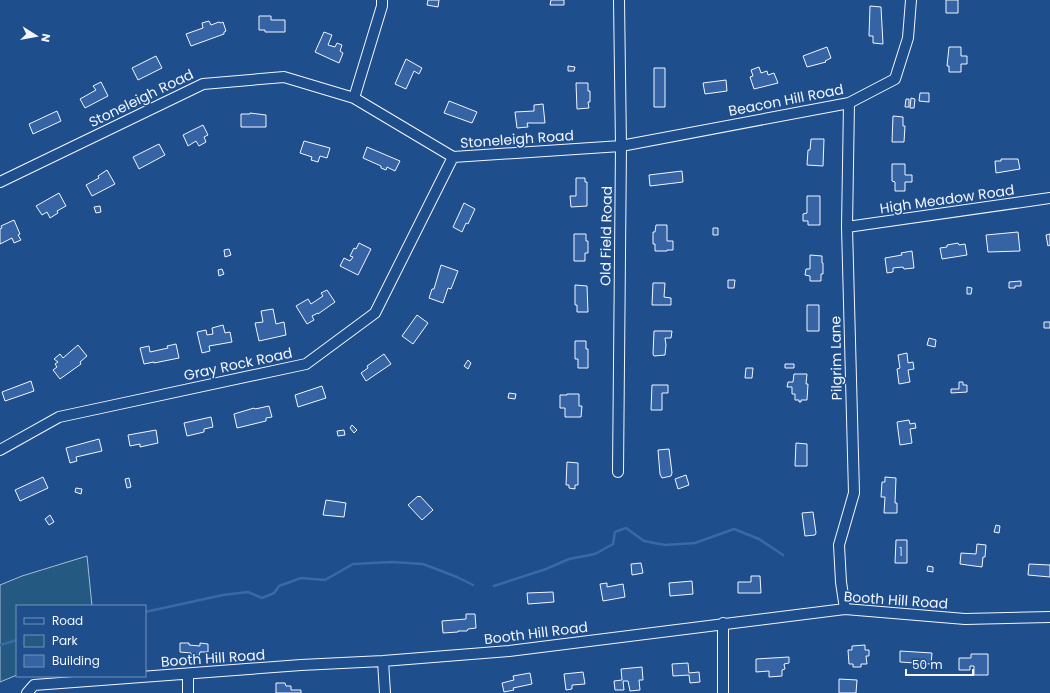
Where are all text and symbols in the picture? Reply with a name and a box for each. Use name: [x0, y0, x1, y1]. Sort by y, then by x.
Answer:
north arrow: [16, 16, 56, 56]
text: N: [37, 32, 54, 43]
street label: Stoneleigh Road: [85, 64, 197, 132]
street label: Beacon Hill Road: [727, 79, 845, 121]
street label: Stoneleigh Road: [459, 125, 575, 153]
street label: High Meadow Road: [878, 180, 1016, 218]
street label: Old Field Road: [595, 186, 617, 286]
street label: Pilgrim Lane: [825, 315, 847, 400]
street label: Gray Rock Road: [182, 343, 294, 385]
house number: 1: [899, 543, 903, 560]
street label: Booth Hill Road: [843, 586, 949, 614]
legend: [16, 605, 146, 677]
text: Road: [52, 612, 83, 629]
street label: Booth Hill Road: [483, 617, 589, 649]
text: Park: [52, 632, 79, 649]
street label: Booth Hill Road: [160, 644, 266, 672]
scale bar: [906, 651, 973, 677]
text: Building: [52, 652, 100, 669]
text: 50 m: [912, 656, 943, 673]

